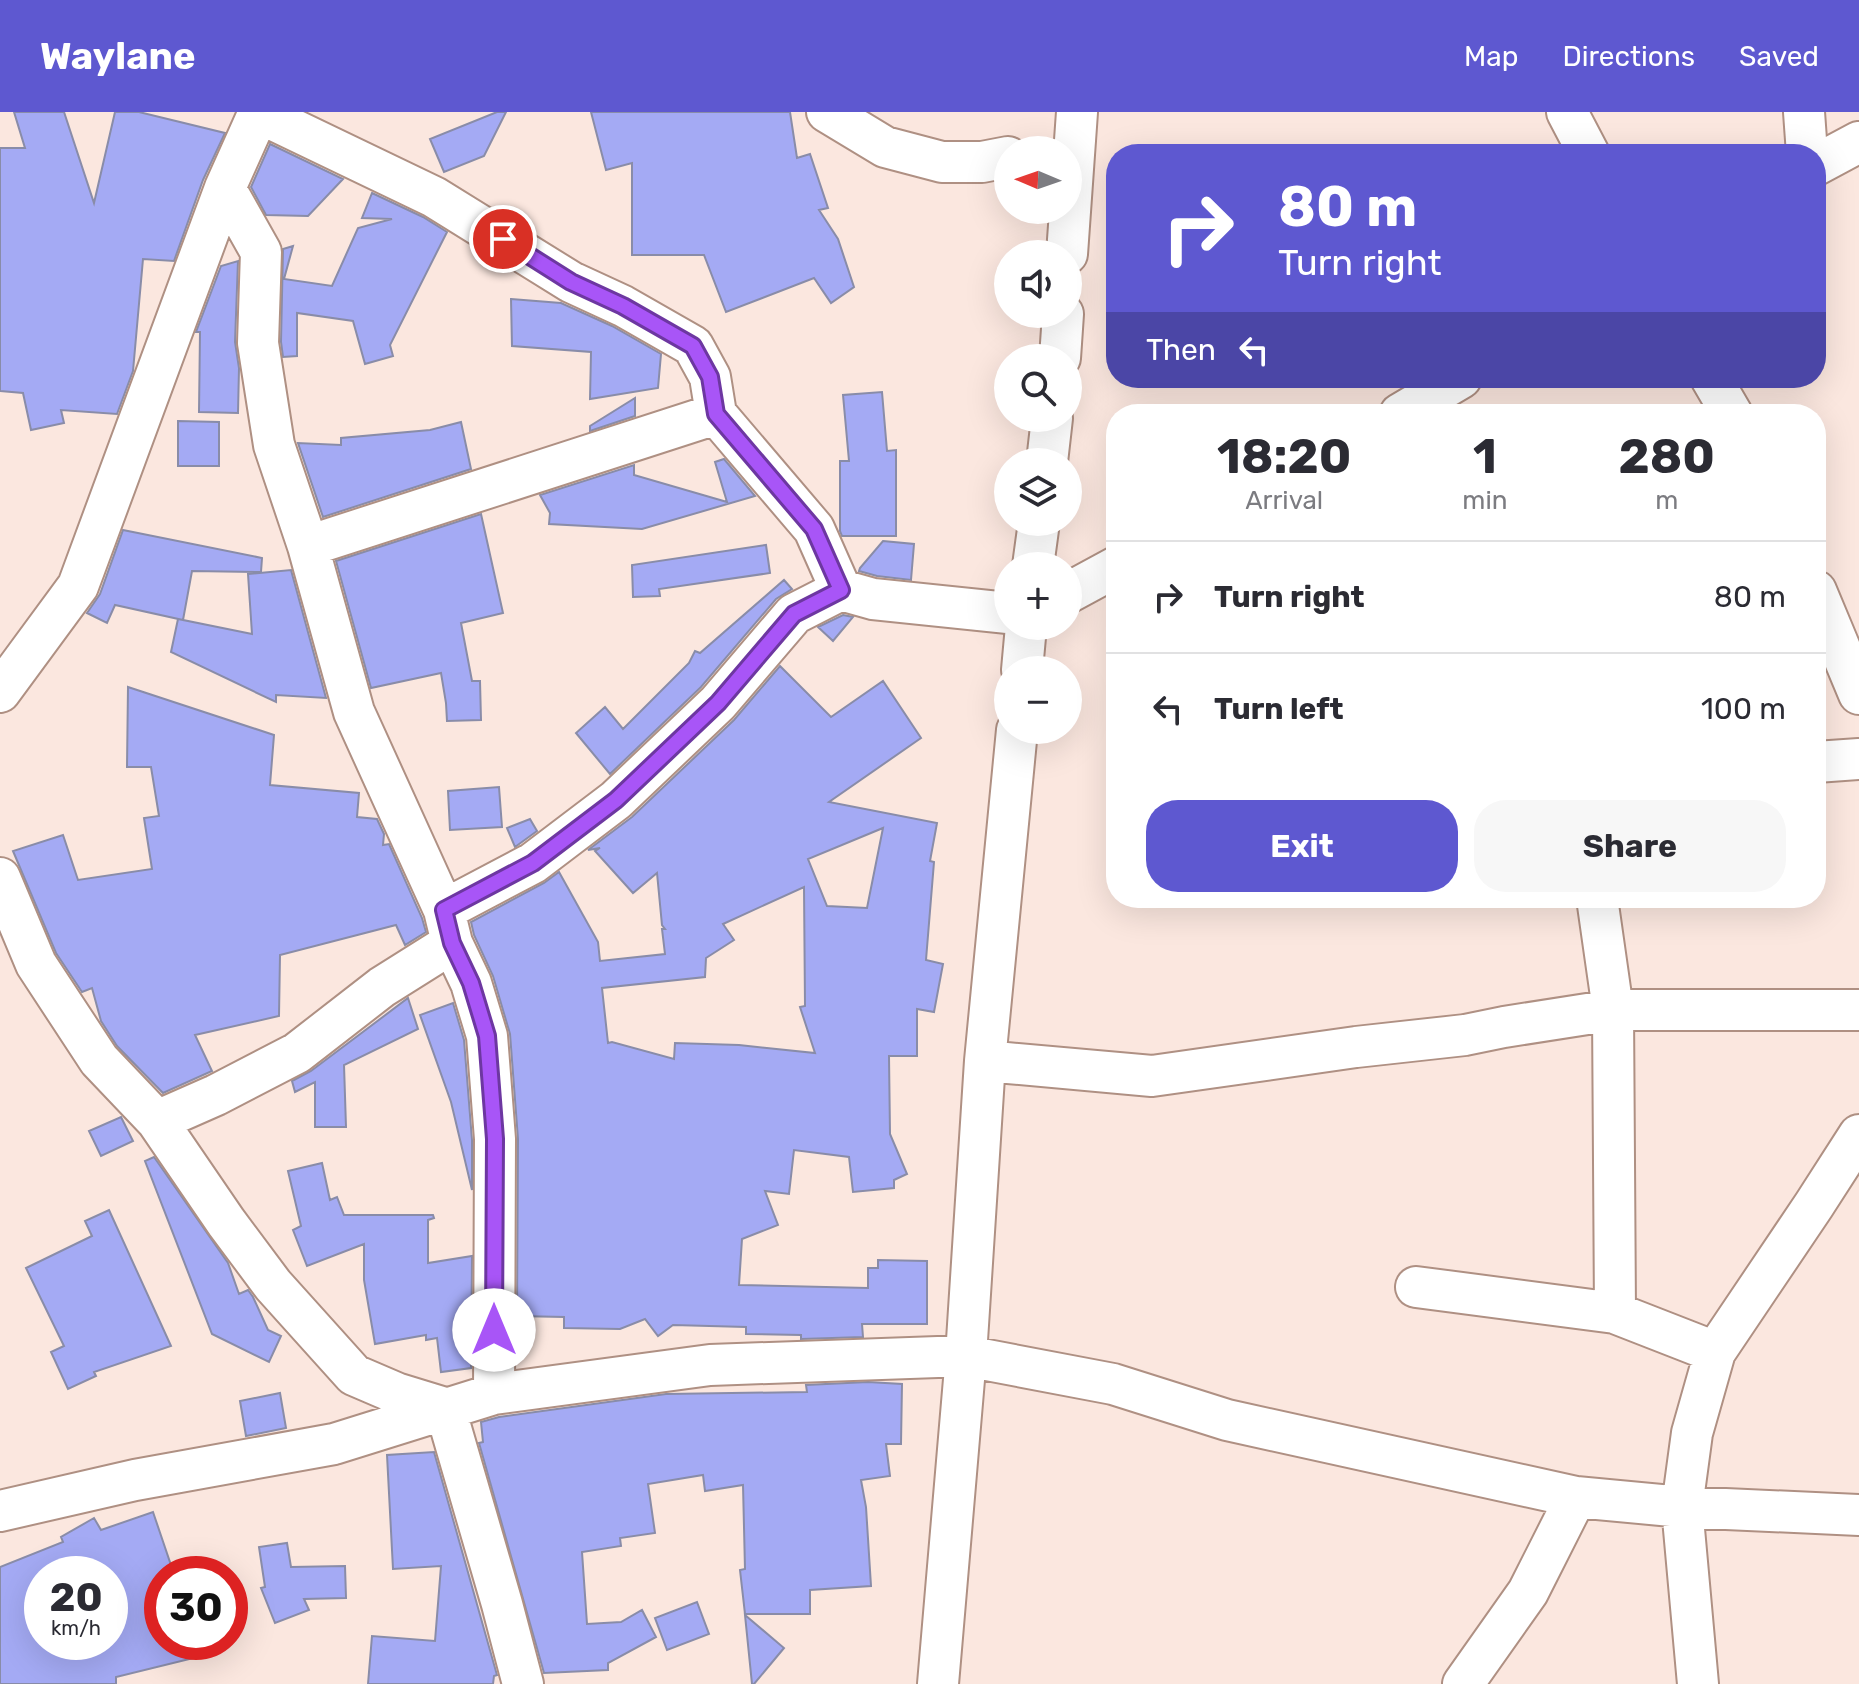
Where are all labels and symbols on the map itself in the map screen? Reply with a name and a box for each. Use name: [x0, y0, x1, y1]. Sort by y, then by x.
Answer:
north arrow: [994, 136, 1082, 224]
pin: [469, 205, 537, 273]
position arrow: [452, 1288, 536, 1372]
speed limit sign: 30: [144, 1556, 248, 1660]

